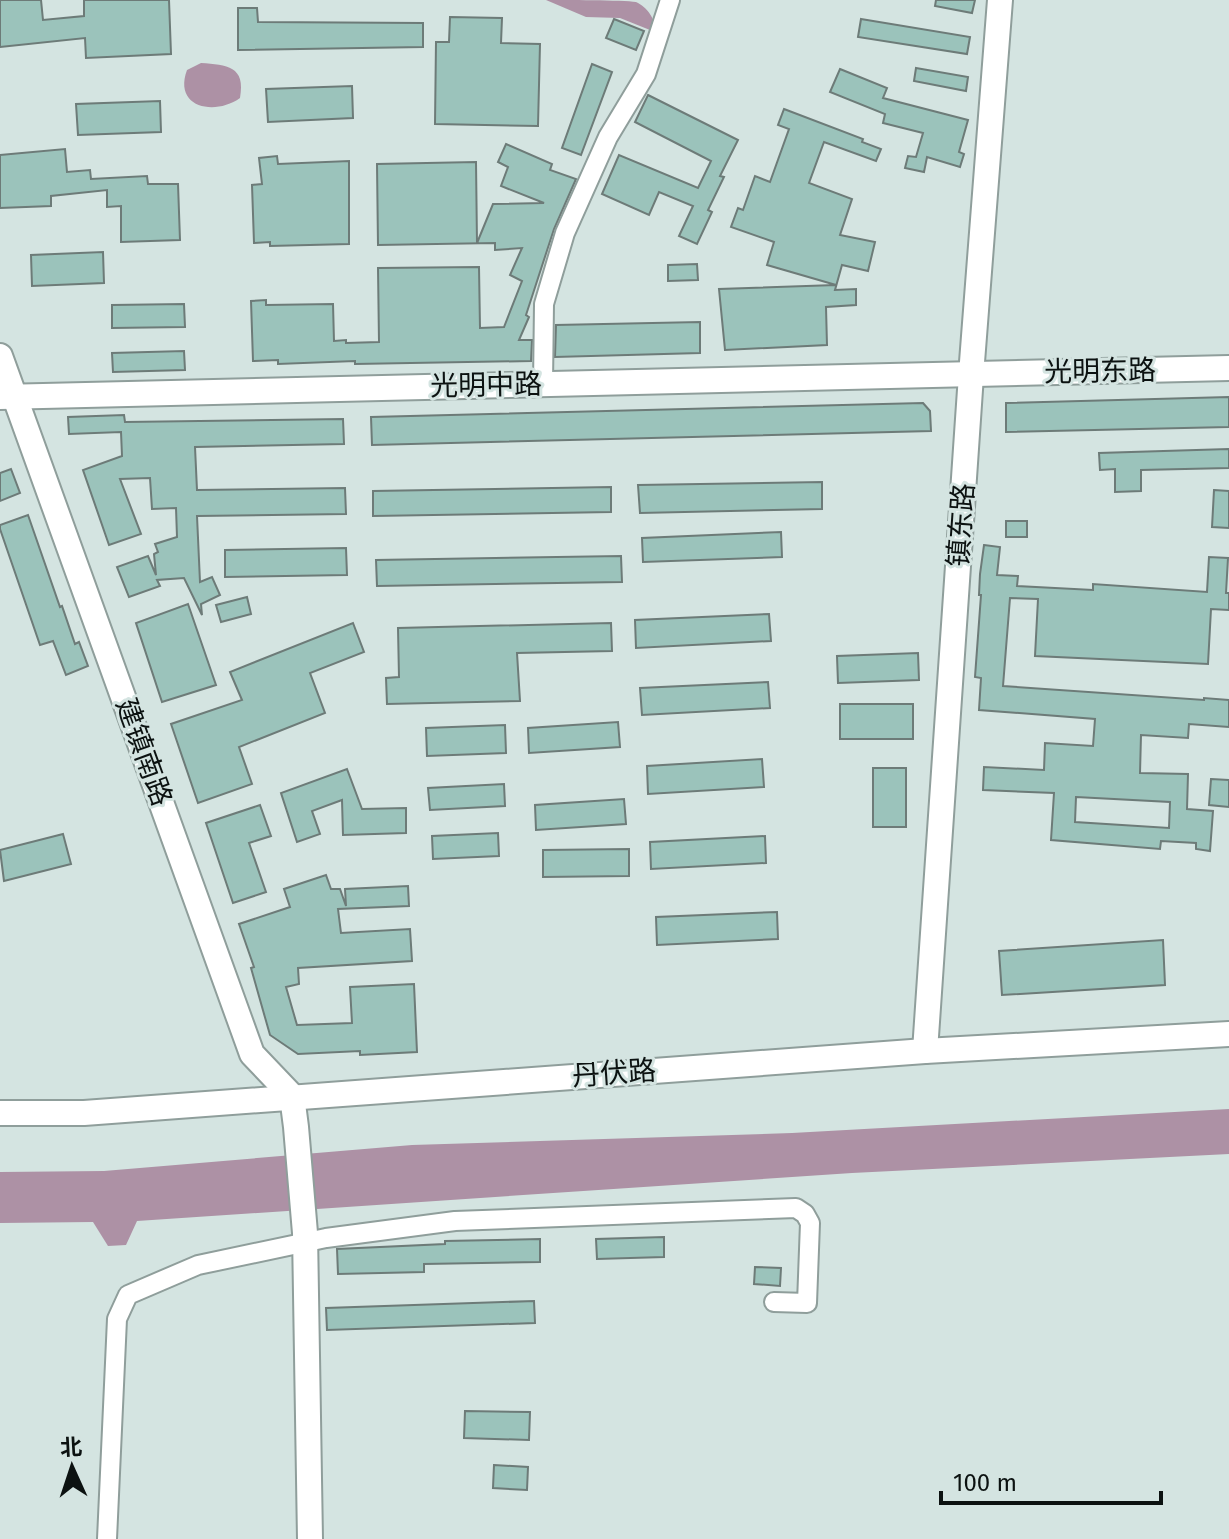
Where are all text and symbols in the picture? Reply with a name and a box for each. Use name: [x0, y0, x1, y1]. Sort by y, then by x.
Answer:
street label: 光明东路: [1044, 354, 1156, 388]
street label: 光明中路: [430, 368, 542, 402]
street label: 镇东路: [942, 482, 980, 568]
street label: 建镇南路: [109, 694, 179, 810]
street label: 丹伏路: [571, 1054, 657, 1092]
north arrow: [32, 1427, 112, 1507]
text: 北: [59, 1433, 83, 1462]
scale bar: [941, 1455, 1161, 1505]
text: 100 m: [953, 1469, 1017, 1497]

